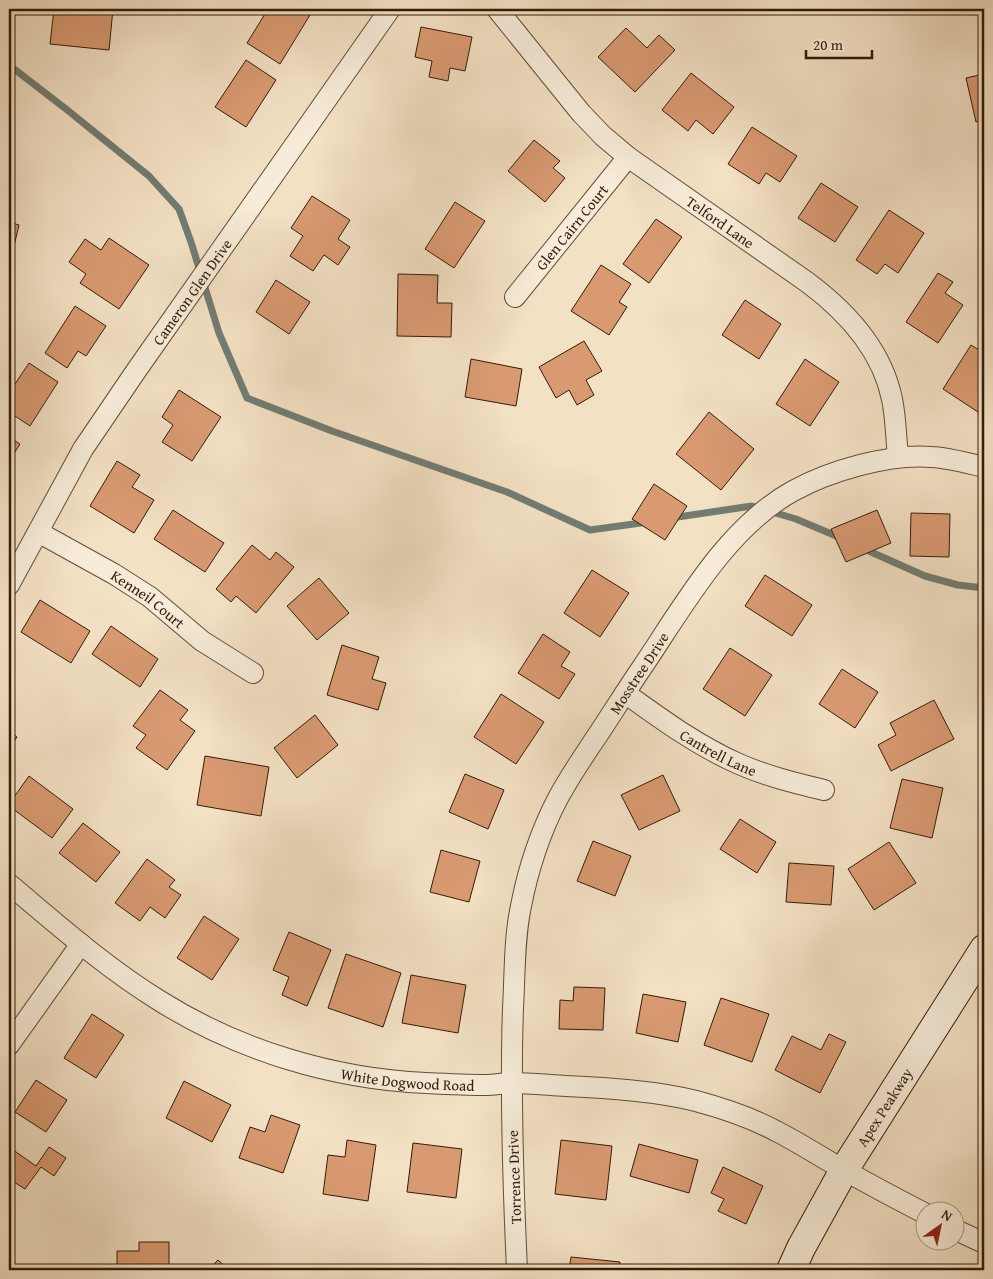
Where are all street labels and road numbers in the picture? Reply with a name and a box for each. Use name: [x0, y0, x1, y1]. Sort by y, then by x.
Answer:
street label: Glen Cairn Court: [530, 179, 613, 274]
street label: Telford Lane: [682, 190, 759, 253]
street label: Cameron Glen Drive: [147, 234, 236, 349]
street label: Kenneil Court: [107, 564, 190, 633]
street label: Mosstree Drive: [604, 628, 673, 718]
street label: Cantrell Lane: [676, 724, 760, 781]
street label: White Dogwood Road: [339, 1062, 475, 1095]
street label: Apex Peakway: [851, 1063, 917, 1150]
street label: Torrence Drive: [502, 1130, 526, 1224]

